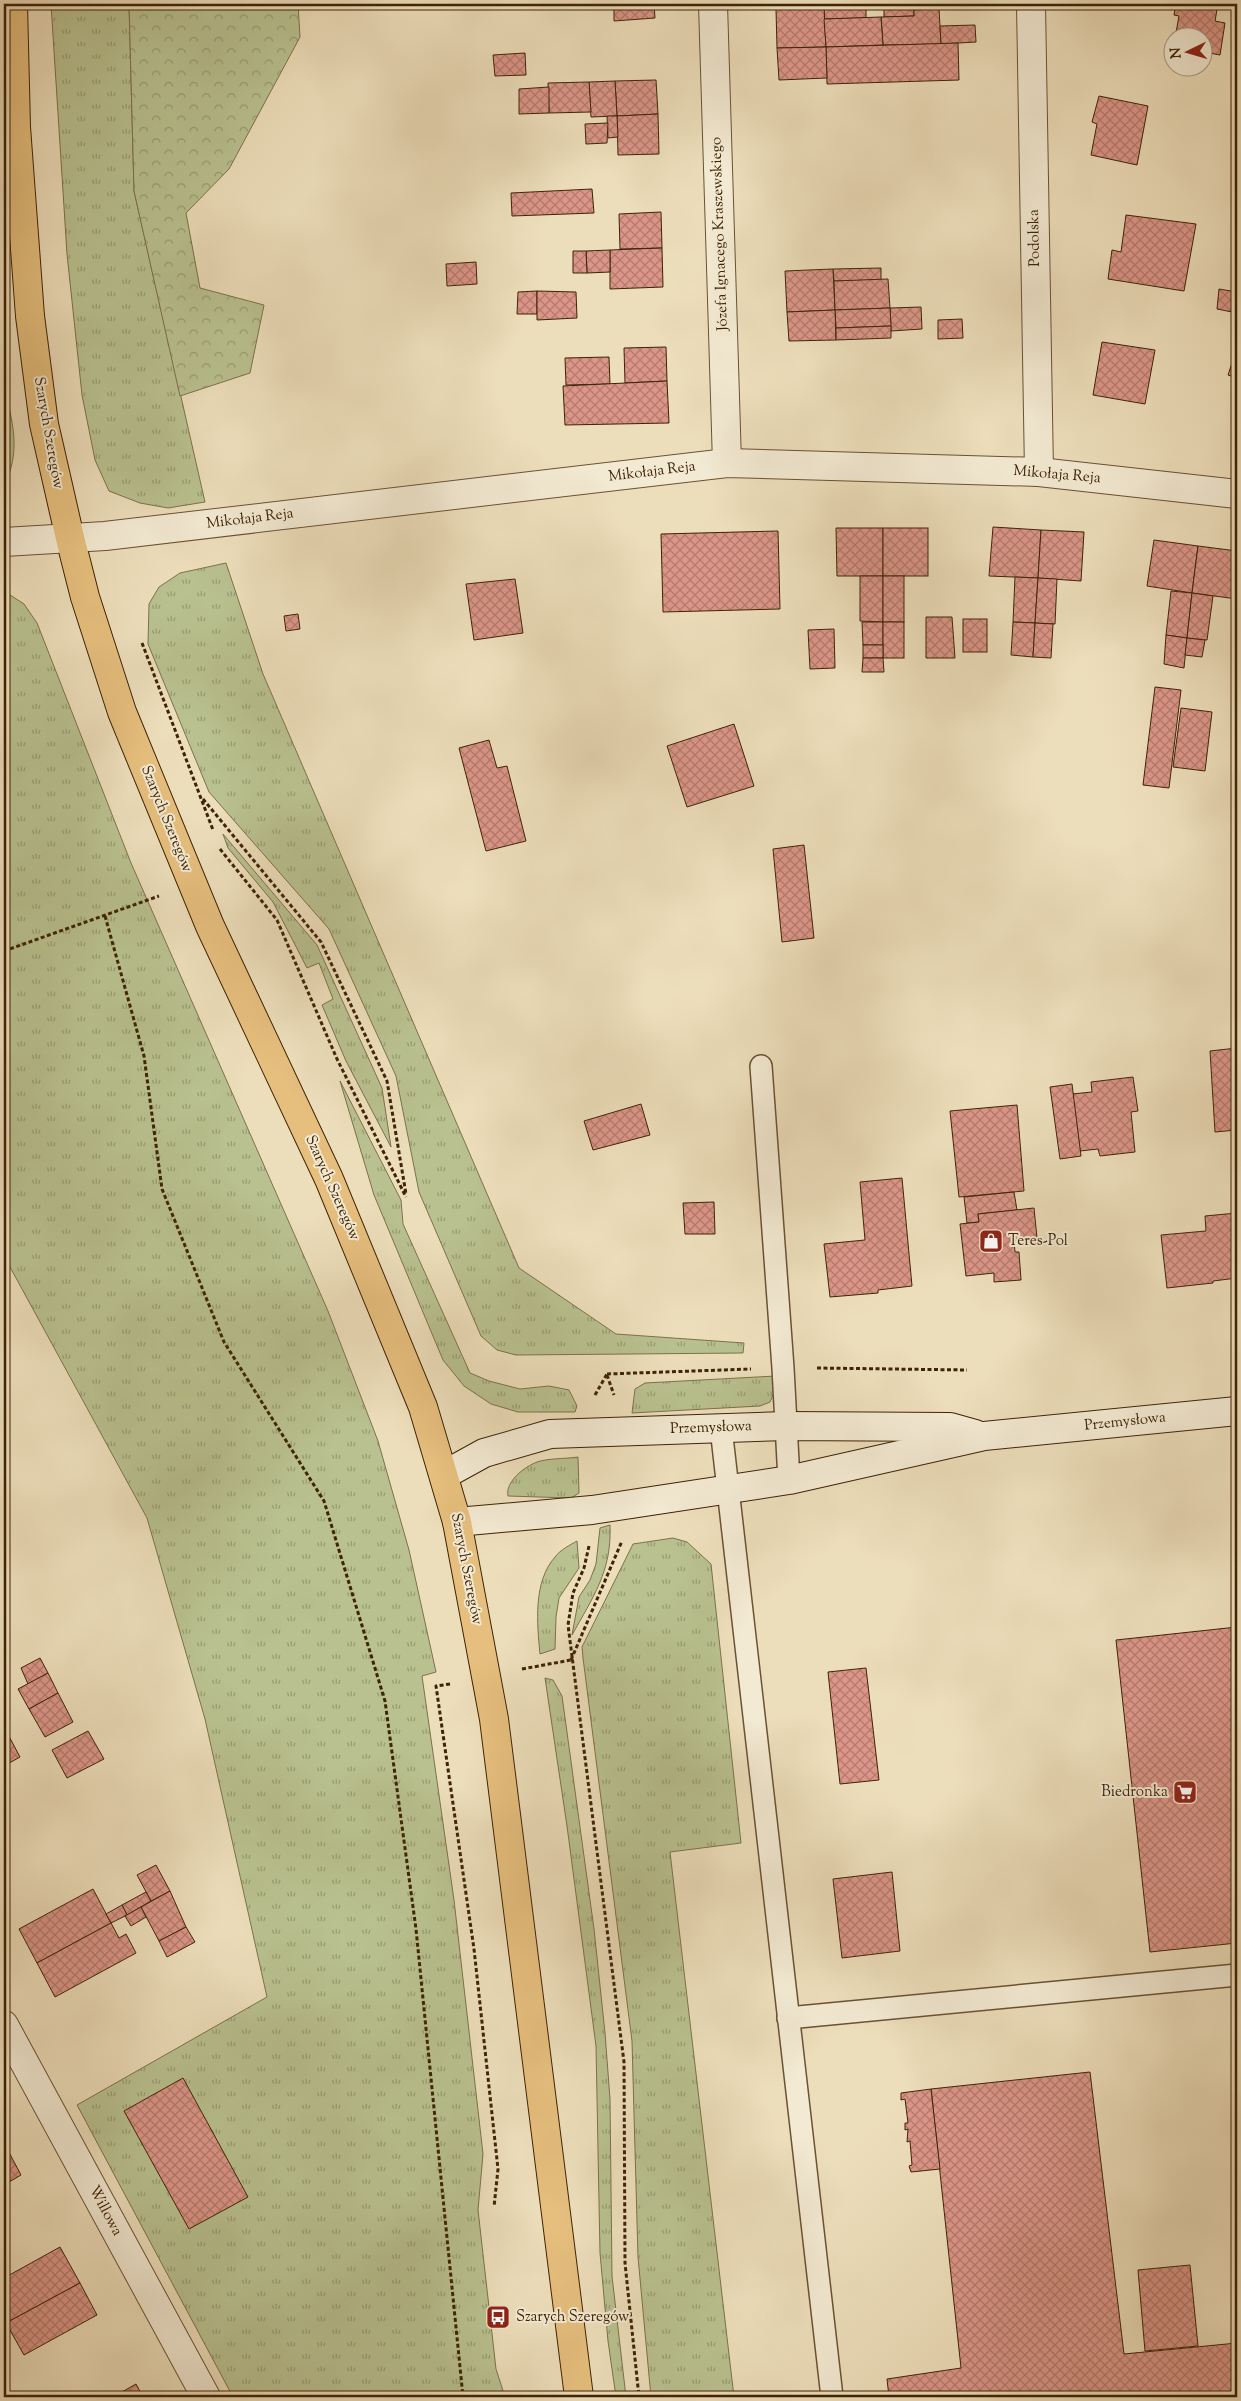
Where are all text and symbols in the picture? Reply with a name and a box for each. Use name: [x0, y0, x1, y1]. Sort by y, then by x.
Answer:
north arrow: [1164, 28, 1214, 78]
text: N: [1167, 47, 1187, 59]
street label: Józefa Ignacego Kraszewskiego: [706, 137, 734, 332]
street label: Podolska: [1024, 209, 1046, 267]
street label: Szarych Szeregów: [28, 375, 68, 491]
street label: Mikołaja Reja: [607, 456, 697, 488]
street label: Mikołaja Reja: [1012, 461, 1102, 489]
street label: Mikołaja Reja: [205, 503, 295, 535]
street label: Szarych Szeregów: [135, 763, 197, 875]
street label: Szarych Szeregów: [299, 1132, 365, 1244]
shop icon: Teres-Pol: [978, 1228, 1004, 1254]
place label: Teres-Pol: [1008, 1231, 1068, 1252]
street label: Przemysłowa: [1083, 1407, 1167, 1437]
street label: Przemysłowa: [670, 1416, 752, 1440]
street label: Szarych Szeregów: [445, 1511, 487, 1627]
supermarket icon: Biedronka: [1172, 1779, 1198, 1805]
place label: Biedronka: [1101, 1782, 1168, 1803]
street label: Willowa: [83, 2182, 127, 2240]
bus stop icon: Szarych Szeregów: [485, 2304, 511, 2330]
place label: Szarych Szeregów: [516, 2307, 629, 2328]

